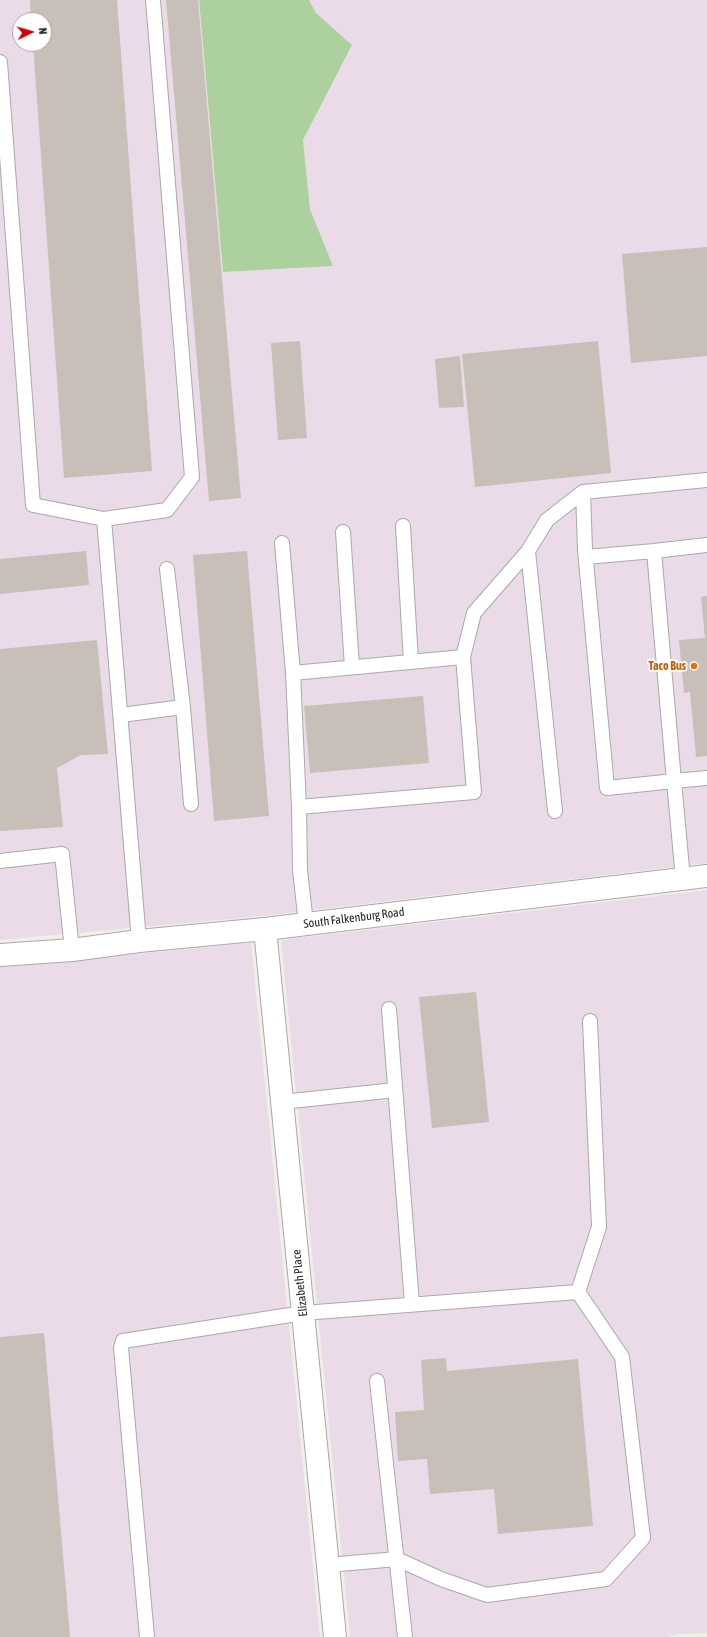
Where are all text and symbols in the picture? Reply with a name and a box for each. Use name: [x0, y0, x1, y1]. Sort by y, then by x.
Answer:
north arrow: [12, 12, 52, 52]
text: N: [37, 27, 49, 35]
place label: Taco Bus: [649, 659, 686, 673]
marker: Taco Bus: [689, 661, 699, 671]
street label: South Falkenburg Road: [303, 905, 405, 931]
street label: Elizabeth Place: [289, 1249, 311, 1317]

